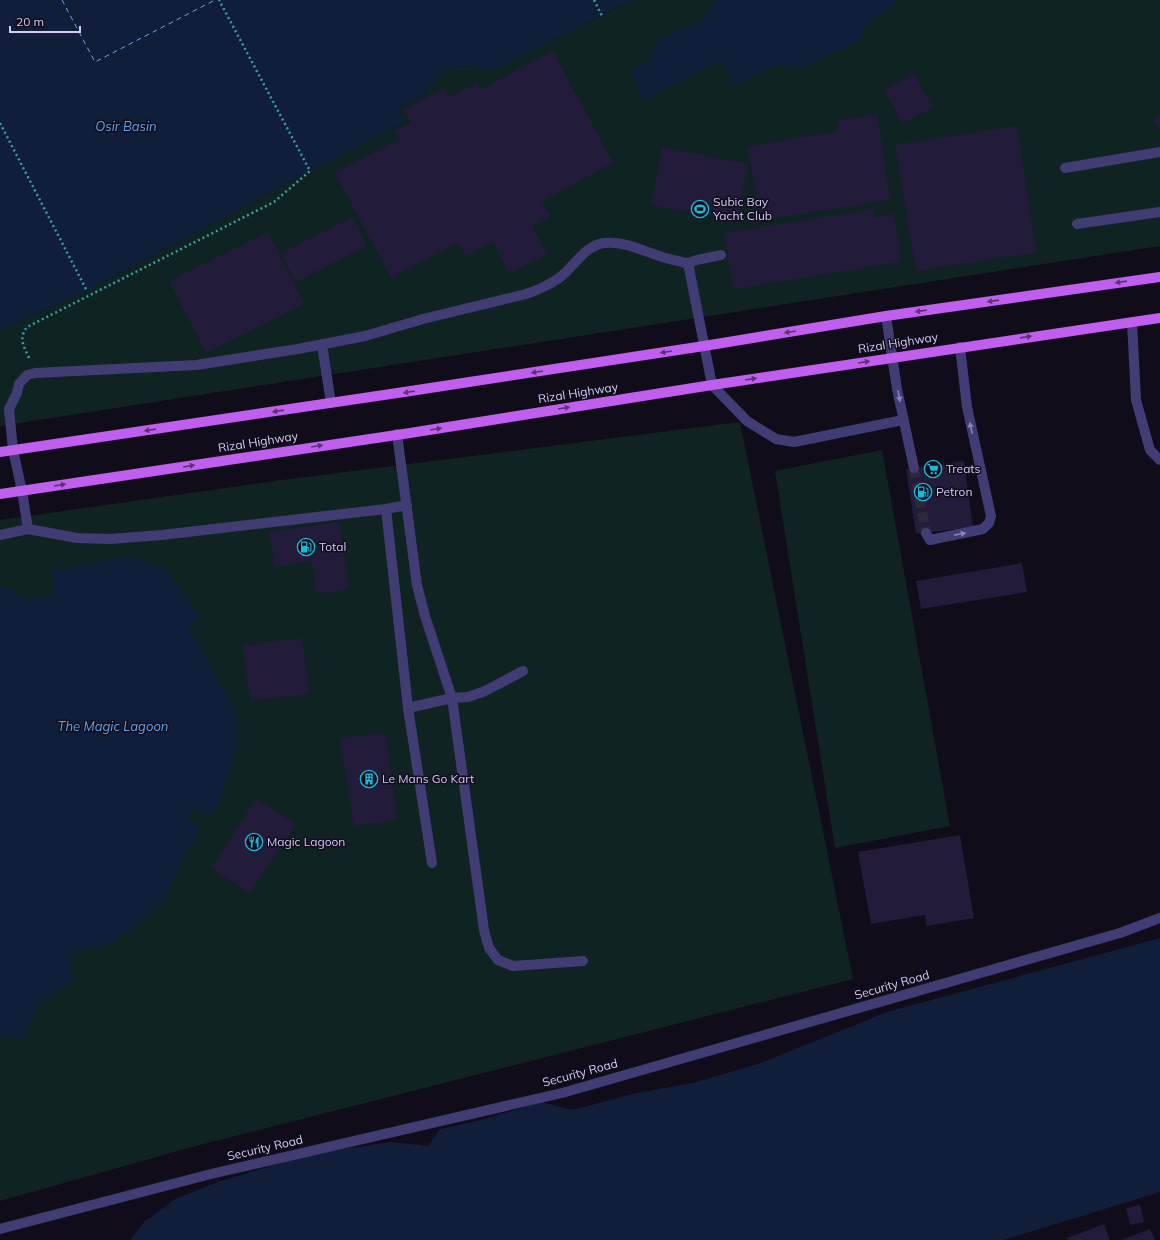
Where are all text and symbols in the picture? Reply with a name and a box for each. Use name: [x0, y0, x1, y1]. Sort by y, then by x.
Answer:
scale bar: [10, 8, 80, 34]
text: 20 m: [16, 14, 44, 29]
water label: Osir Basin: [95, 118, 157, 134]
place label: Subic Bay Yacht Club: [712, 194, 772, 223]
sports icon: Subic Bay Yacht Club: [690, 199, 710, 219]
one-way arrow: [1115, 279, 1127, 285]
one-way arrow: [987, 298, 999, 304]
one-way arrow: [915, 308, 928, 314]
one-way arrow: [784, 329, 796, 335]
street label: Rizal Highway: [857, 329, 940, 356]
one-way arrow: [1020, 334, 1032, 340]
one-way arrow: [660, 349, 672, 355]
one-way arrow: [858, 359, 870, 365]
one-way arrow: [531, 369, 544, 375]
one-way arrow: [744, 376, 757, 382]
street label: Rizal Highway: [537, 379, 620, 406]
one-way arrow: [403, 389, 415, 395]
one-way arrow: [896, 390, 902, 402]
one-way arrow: [558, 405, 570, 411]
one-way arrow: [272, 408, 284, 414]
one-way arrow: [968, 422, 974, 434]
one-way arrow: [430, 425, 442, 431]
one-way arrow: [144, 427, 156, 433]
street label: Rizal Highway: [217, 428, 300, 455]
one-way arrow: [311, 443, 323, 449]
supermarket icon: Treats: [923, 459, 943, 479]
place label: Treats: [946, 461, 981, 476]
one-way arrow: [183, 463, 195, 469]
one-way arrow: [54, 482, 66, 488]
fuel station icon: Petron: [913, 482, 933, 502]
place label: Petron: [936, 484, 972, 499]
one-way arrow: [954, 530, 966, 536]
fuel station icon: Total: [296, 537, 316, 557]
place label: Total: [319, 539, 346, 554]
water label: The Magic Lagoon: [58, 718, 168, 734]
building icon: Le Mans Go Kart: [359, 769, 379, 789]
place label: Le Mans Go Kart: [382, 771, 474, 786]
restaurant icon: Magic Lagoon: [244, 832, 264, 852]
place label: Magic Lagoon: [267, 834, 345, 849]
street label: Security Road: [853, 967, 931, 1002]
street label: Security Road: [541, 1055, 619, 1090]
street label: Security Road: [226, 1132, 304, 1164]

